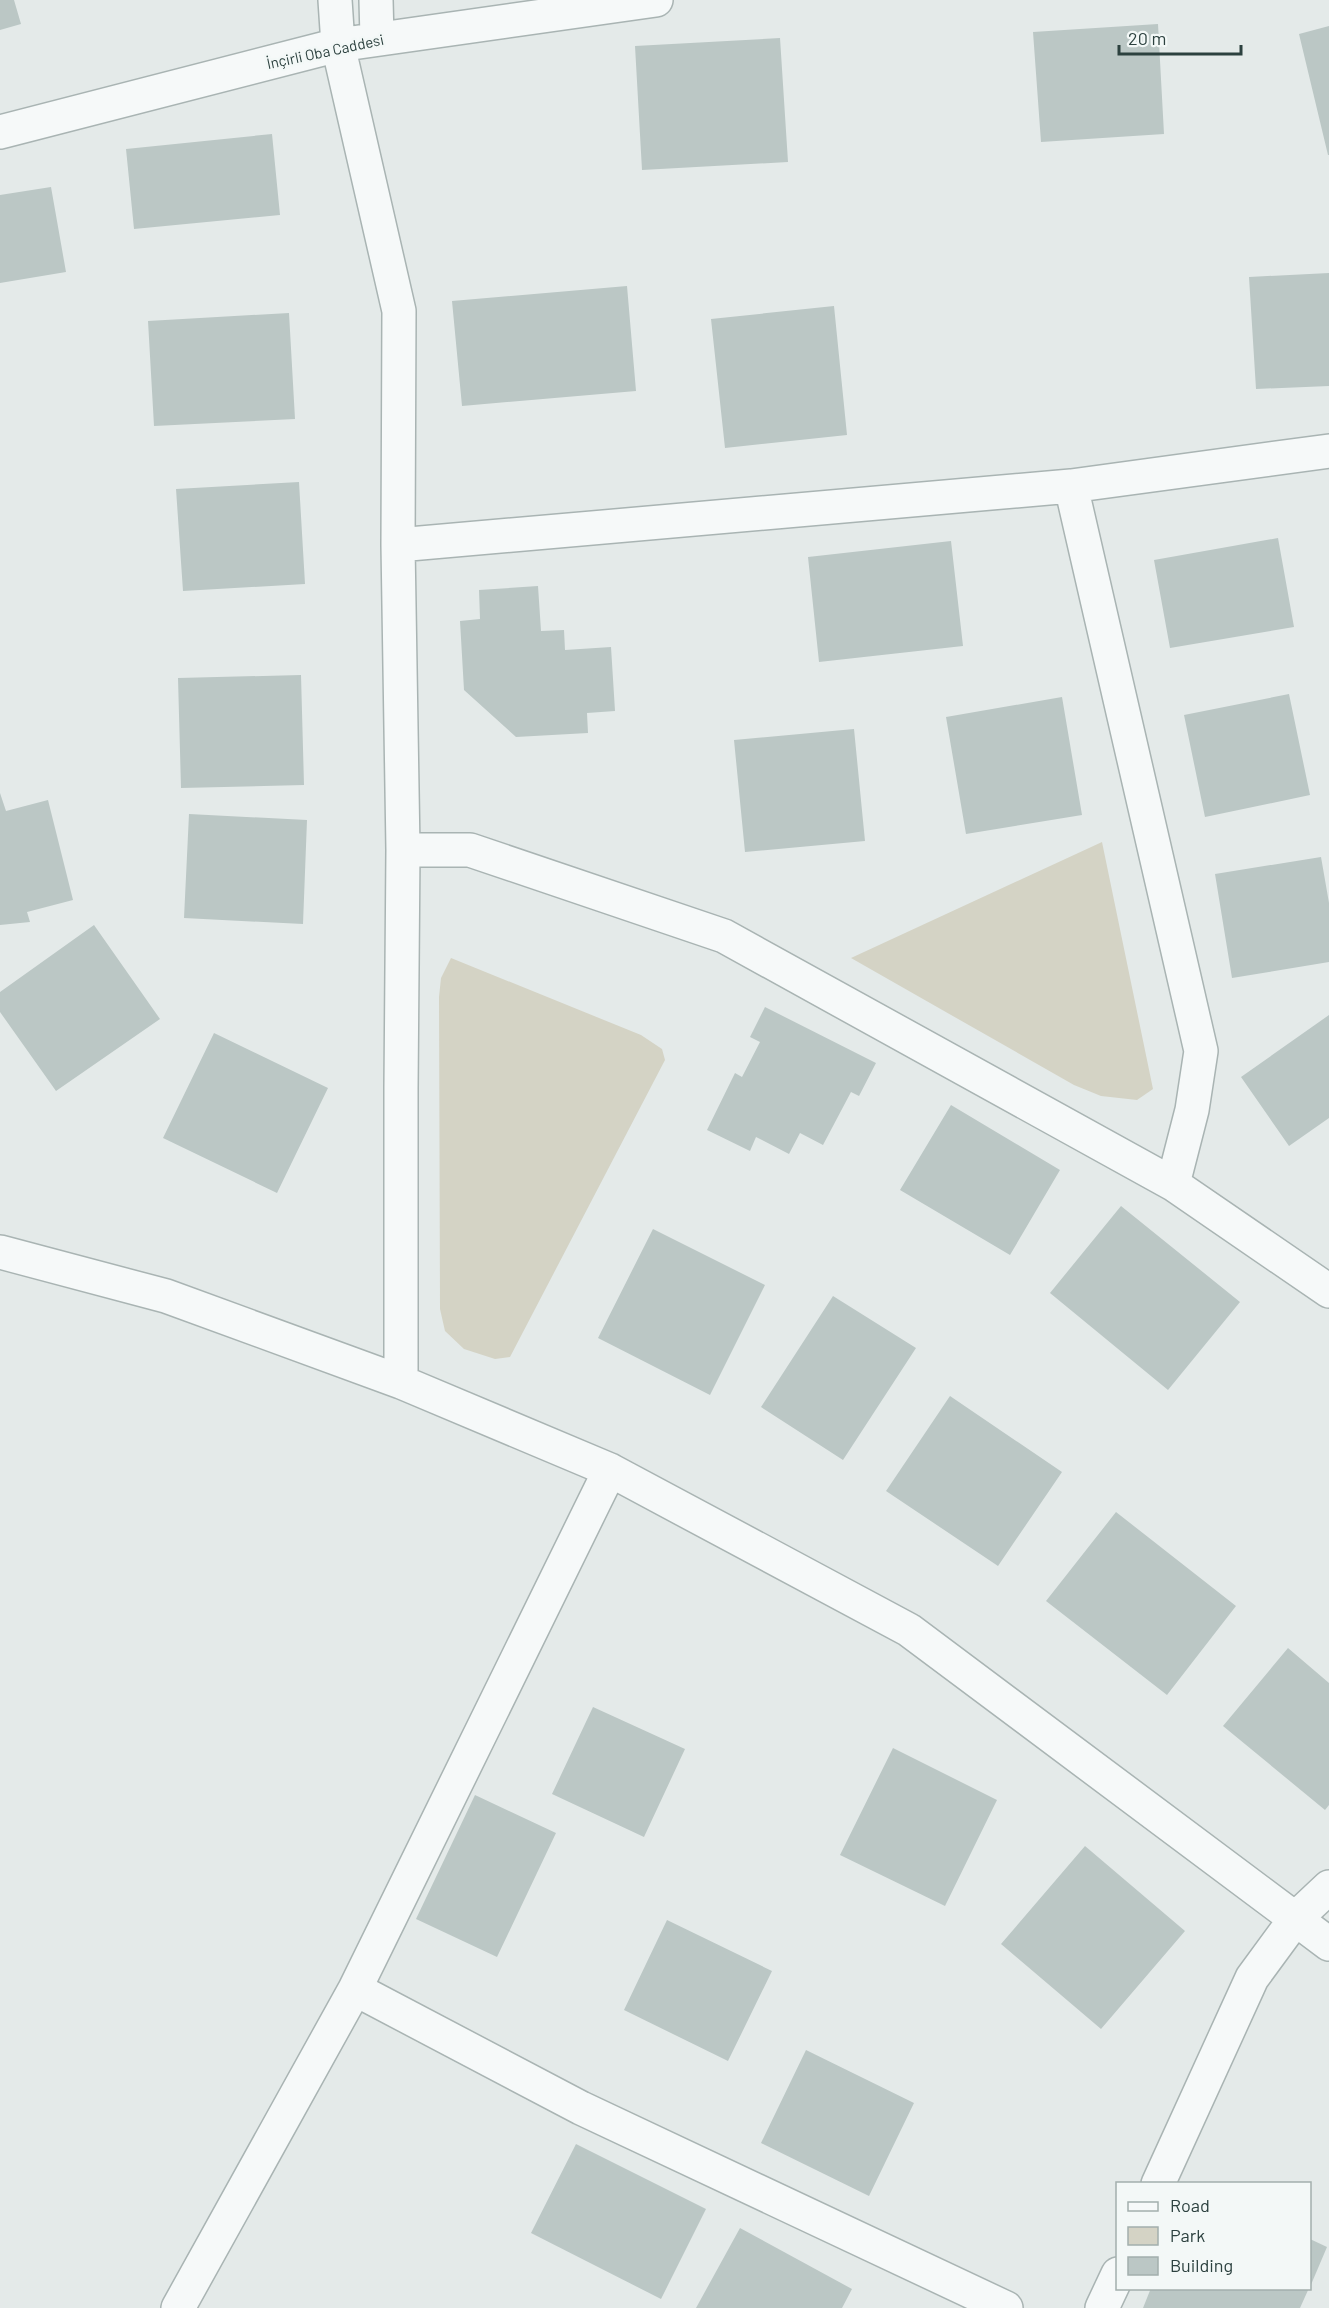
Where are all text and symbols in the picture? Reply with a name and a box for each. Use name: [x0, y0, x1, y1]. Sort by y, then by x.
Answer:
scale bar: [1119, 18, 1240, 56]
text: 20 m: [1128, 27, 1166, 49]
street label: İnçirli Oba Caddesi: [265, 30, 385, 72]
legend: [1116, 2182, 1311, 2290]
text: Road: [1170, 2194, 1210, 2216]
text: Park: [1170, 2224, 1205, 2246]
text: Building: [1170, 2254, 1233, 2276]

